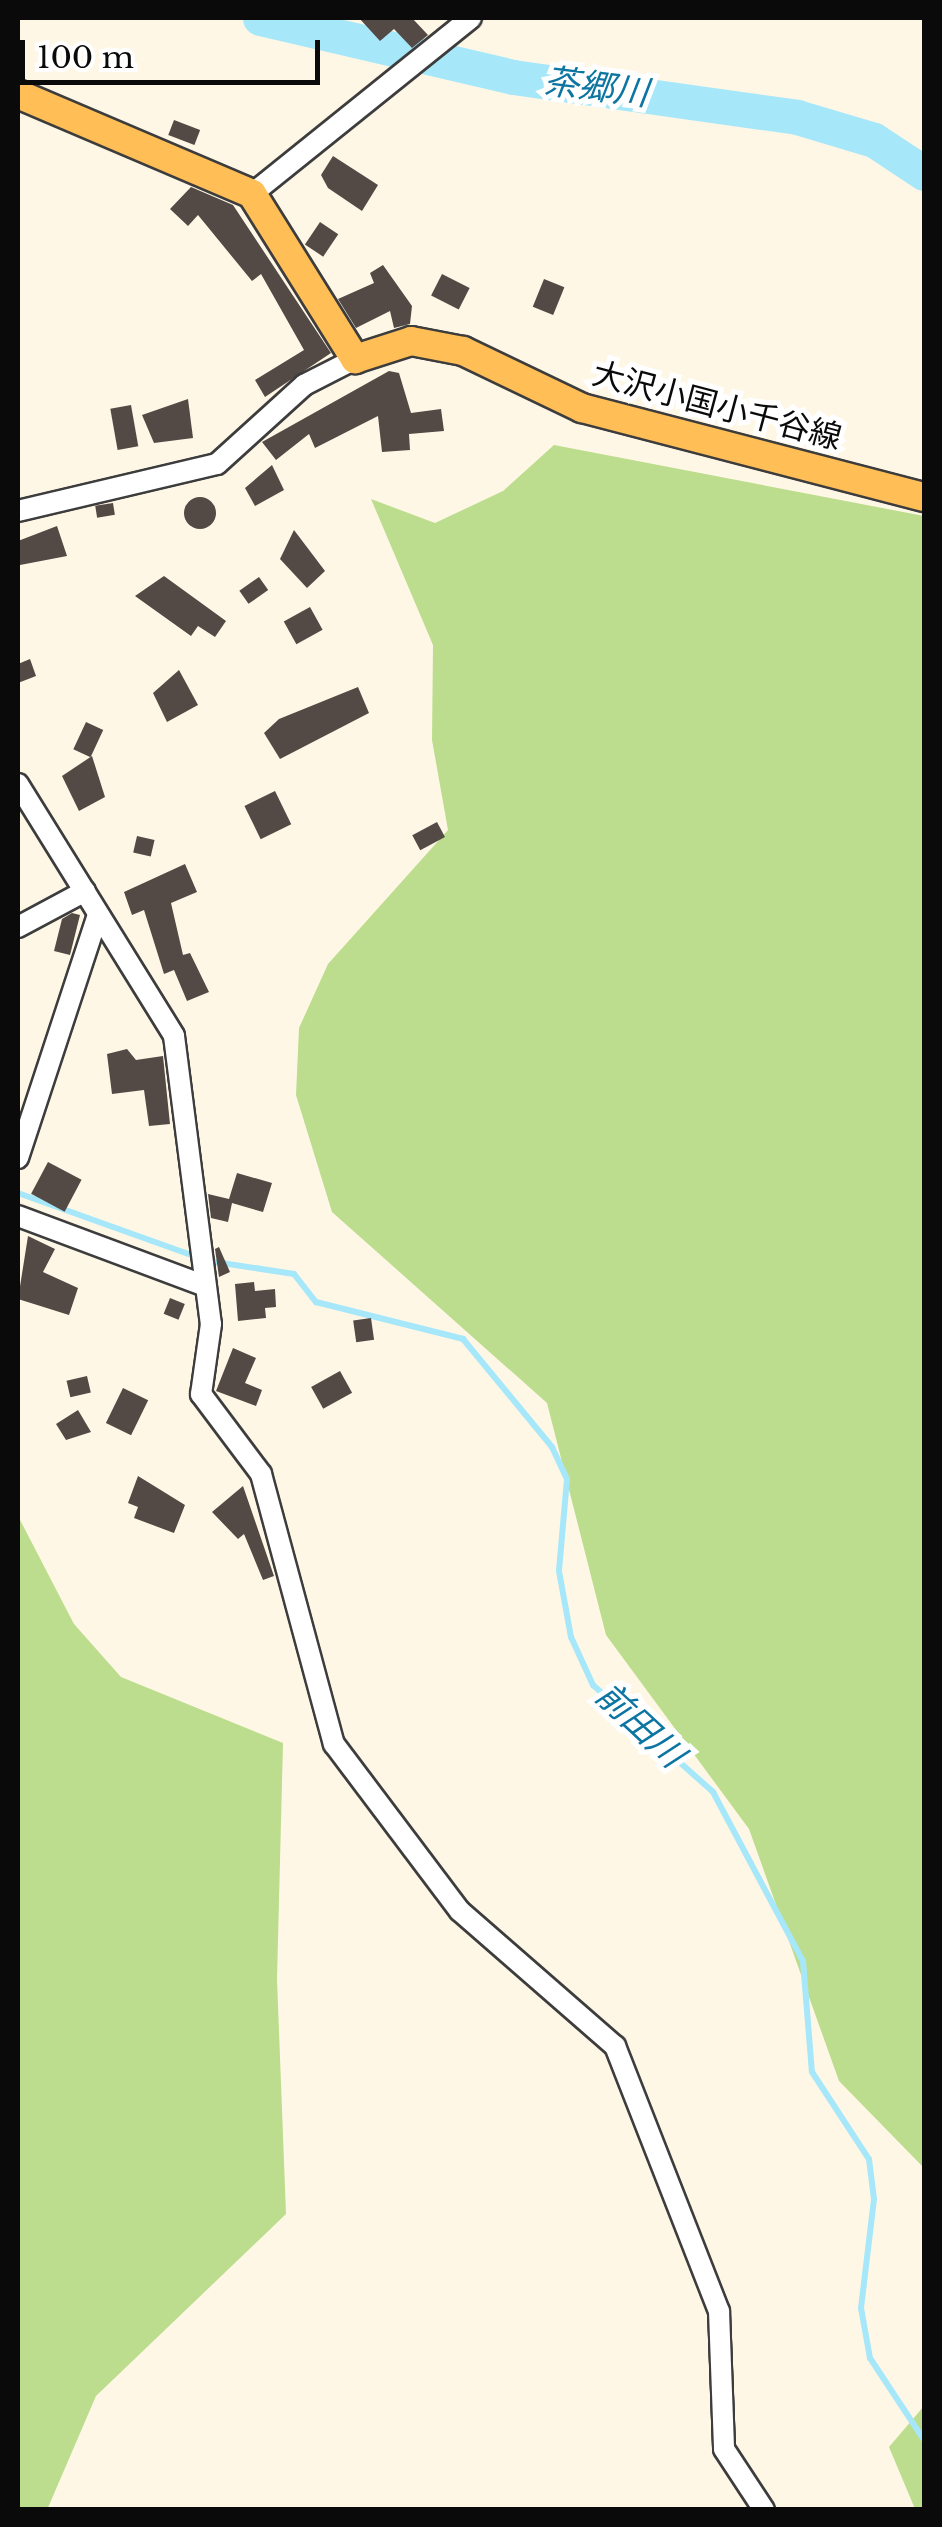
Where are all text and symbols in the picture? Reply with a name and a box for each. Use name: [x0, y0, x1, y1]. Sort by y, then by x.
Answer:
scale bar: [25, 20, 325, 82]
text: 100 m: [37, 39, 134, 76]
water label: 茶郷川: [541, 60, 651, 114]
street label: 大沢小国小千谷線: [588, 354, 846, 458]
water label: 前田川: [587, 1674, 693, 1776]

